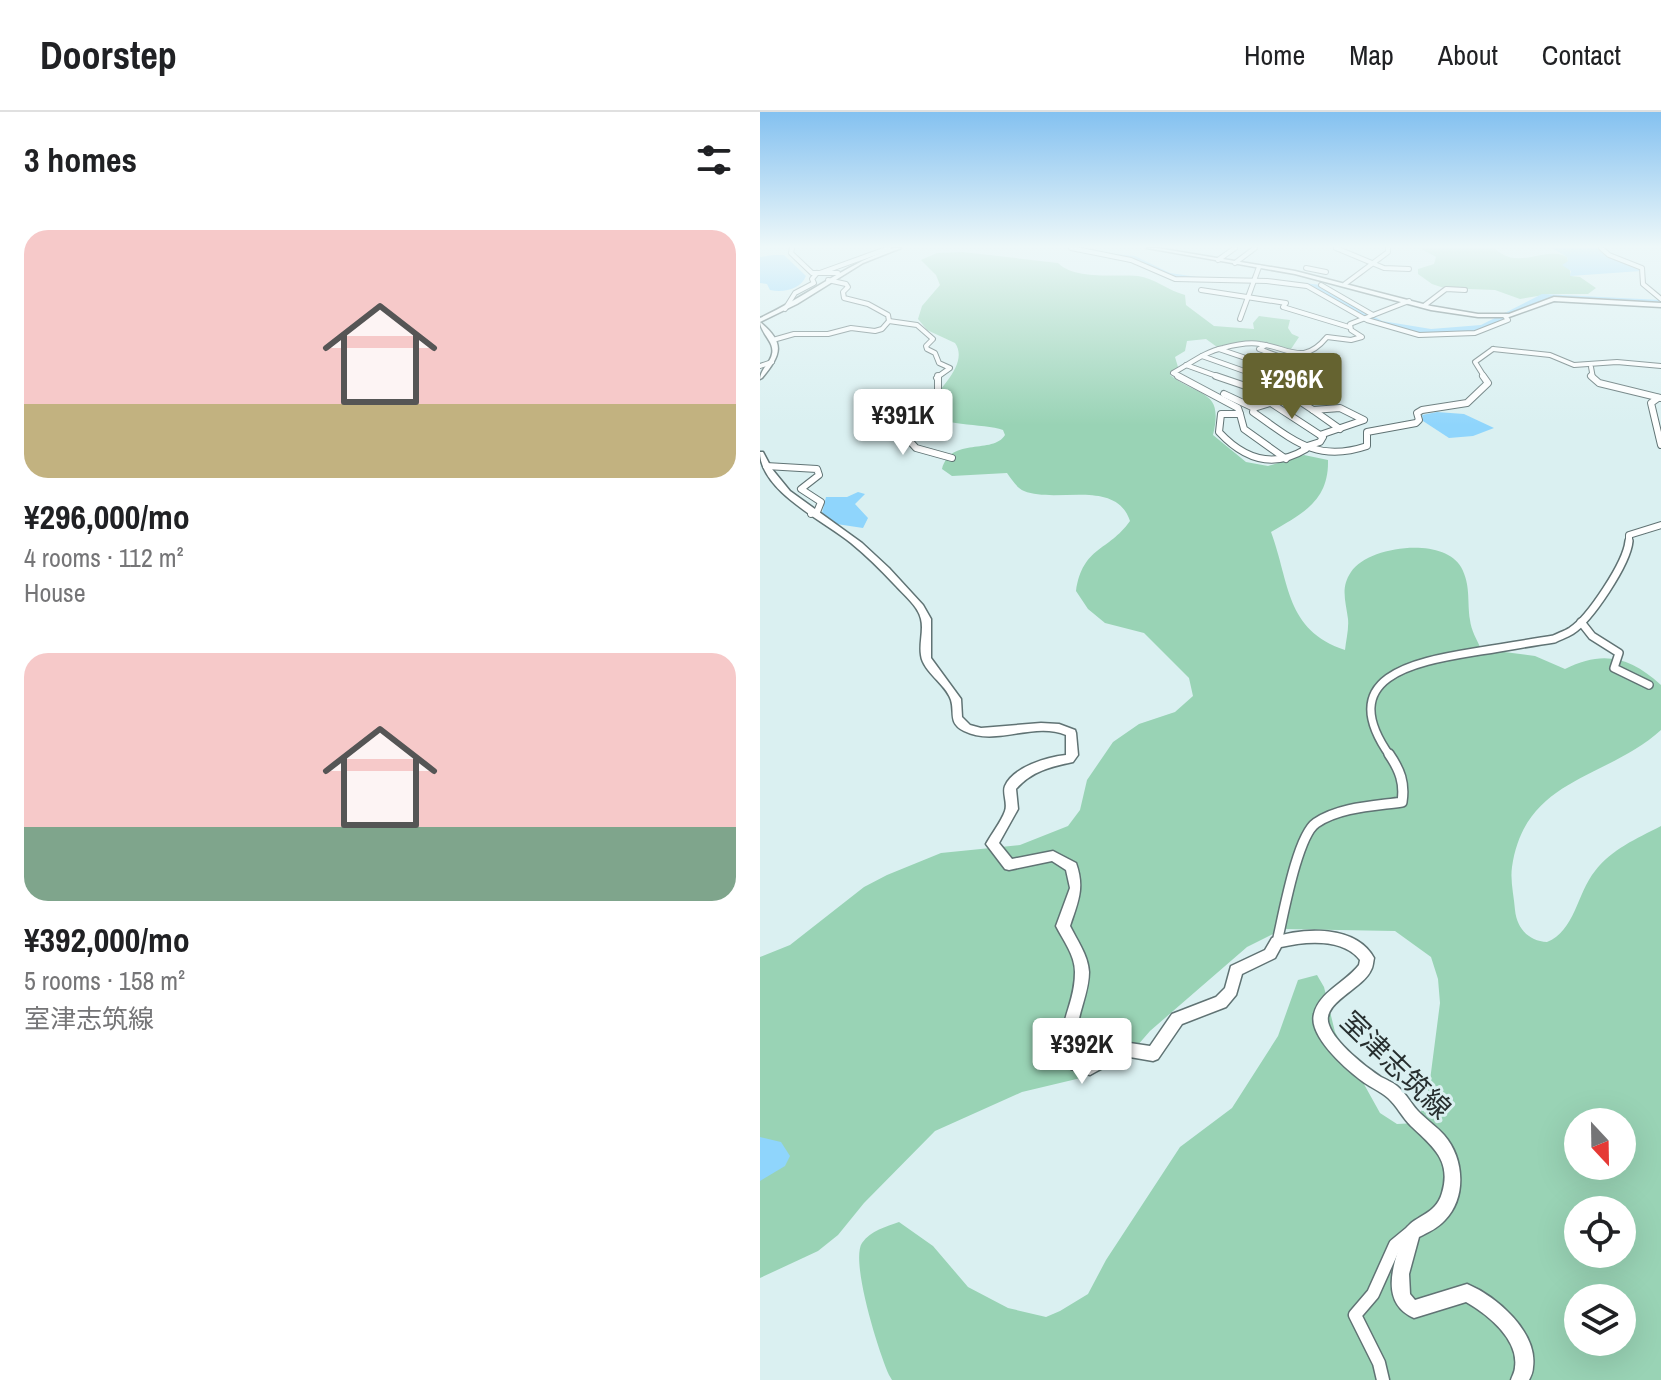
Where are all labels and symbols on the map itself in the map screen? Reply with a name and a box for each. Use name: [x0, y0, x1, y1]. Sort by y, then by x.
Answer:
pin: ¥296K: [1236, 353, 1348, 421]
pin: ¥391K: [847, 389, 959, 457]
street label: 室津志筑線: [1332, 1003, 1460, 1127]
pin: ¥392K: [1026, 1018, 1138, 1086]
north arrow: [1564, 1108, 1636, 1180]

